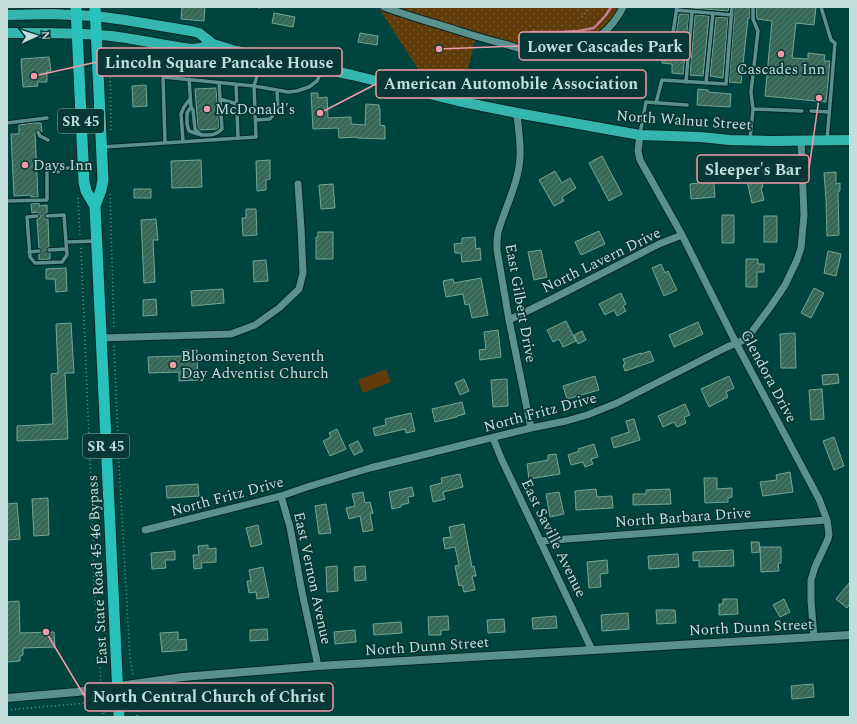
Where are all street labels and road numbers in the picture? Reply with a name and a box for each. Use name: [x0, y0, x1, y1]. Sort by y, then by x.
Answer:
street label: North Walnut Street: [616, 104, 752, 137]
road number: SR 45: [58, 109, 104, 133]
street label: North Lavern Drive: [538, 222, 665, 299]
street label: East Gilbert Drive: [499, 242, 542, 364]
street label: Glendora Drive: [734, 326, 803, 427]
street label: North Fritz Drive: [481, 386, 599, 439]
road number: SR 45: [83, 434, 129, 458]
street label: North Fritz Drive: [168, 470, 286, 523]
street label: East State Road 45 46 Bypass: [81, 474, 114, 666]
street label: East Saville Avenue: [515, 475, 592, 601]
street label: North Barbara Drive: [614, 501, 752, 534]
street label: East Vernon Avenue: [287, 510, 338, 646]
street label: North Dunn Street: [688, 613, 814, 642]
street label: North Dunn Street: [364, 631, 490, 662]

